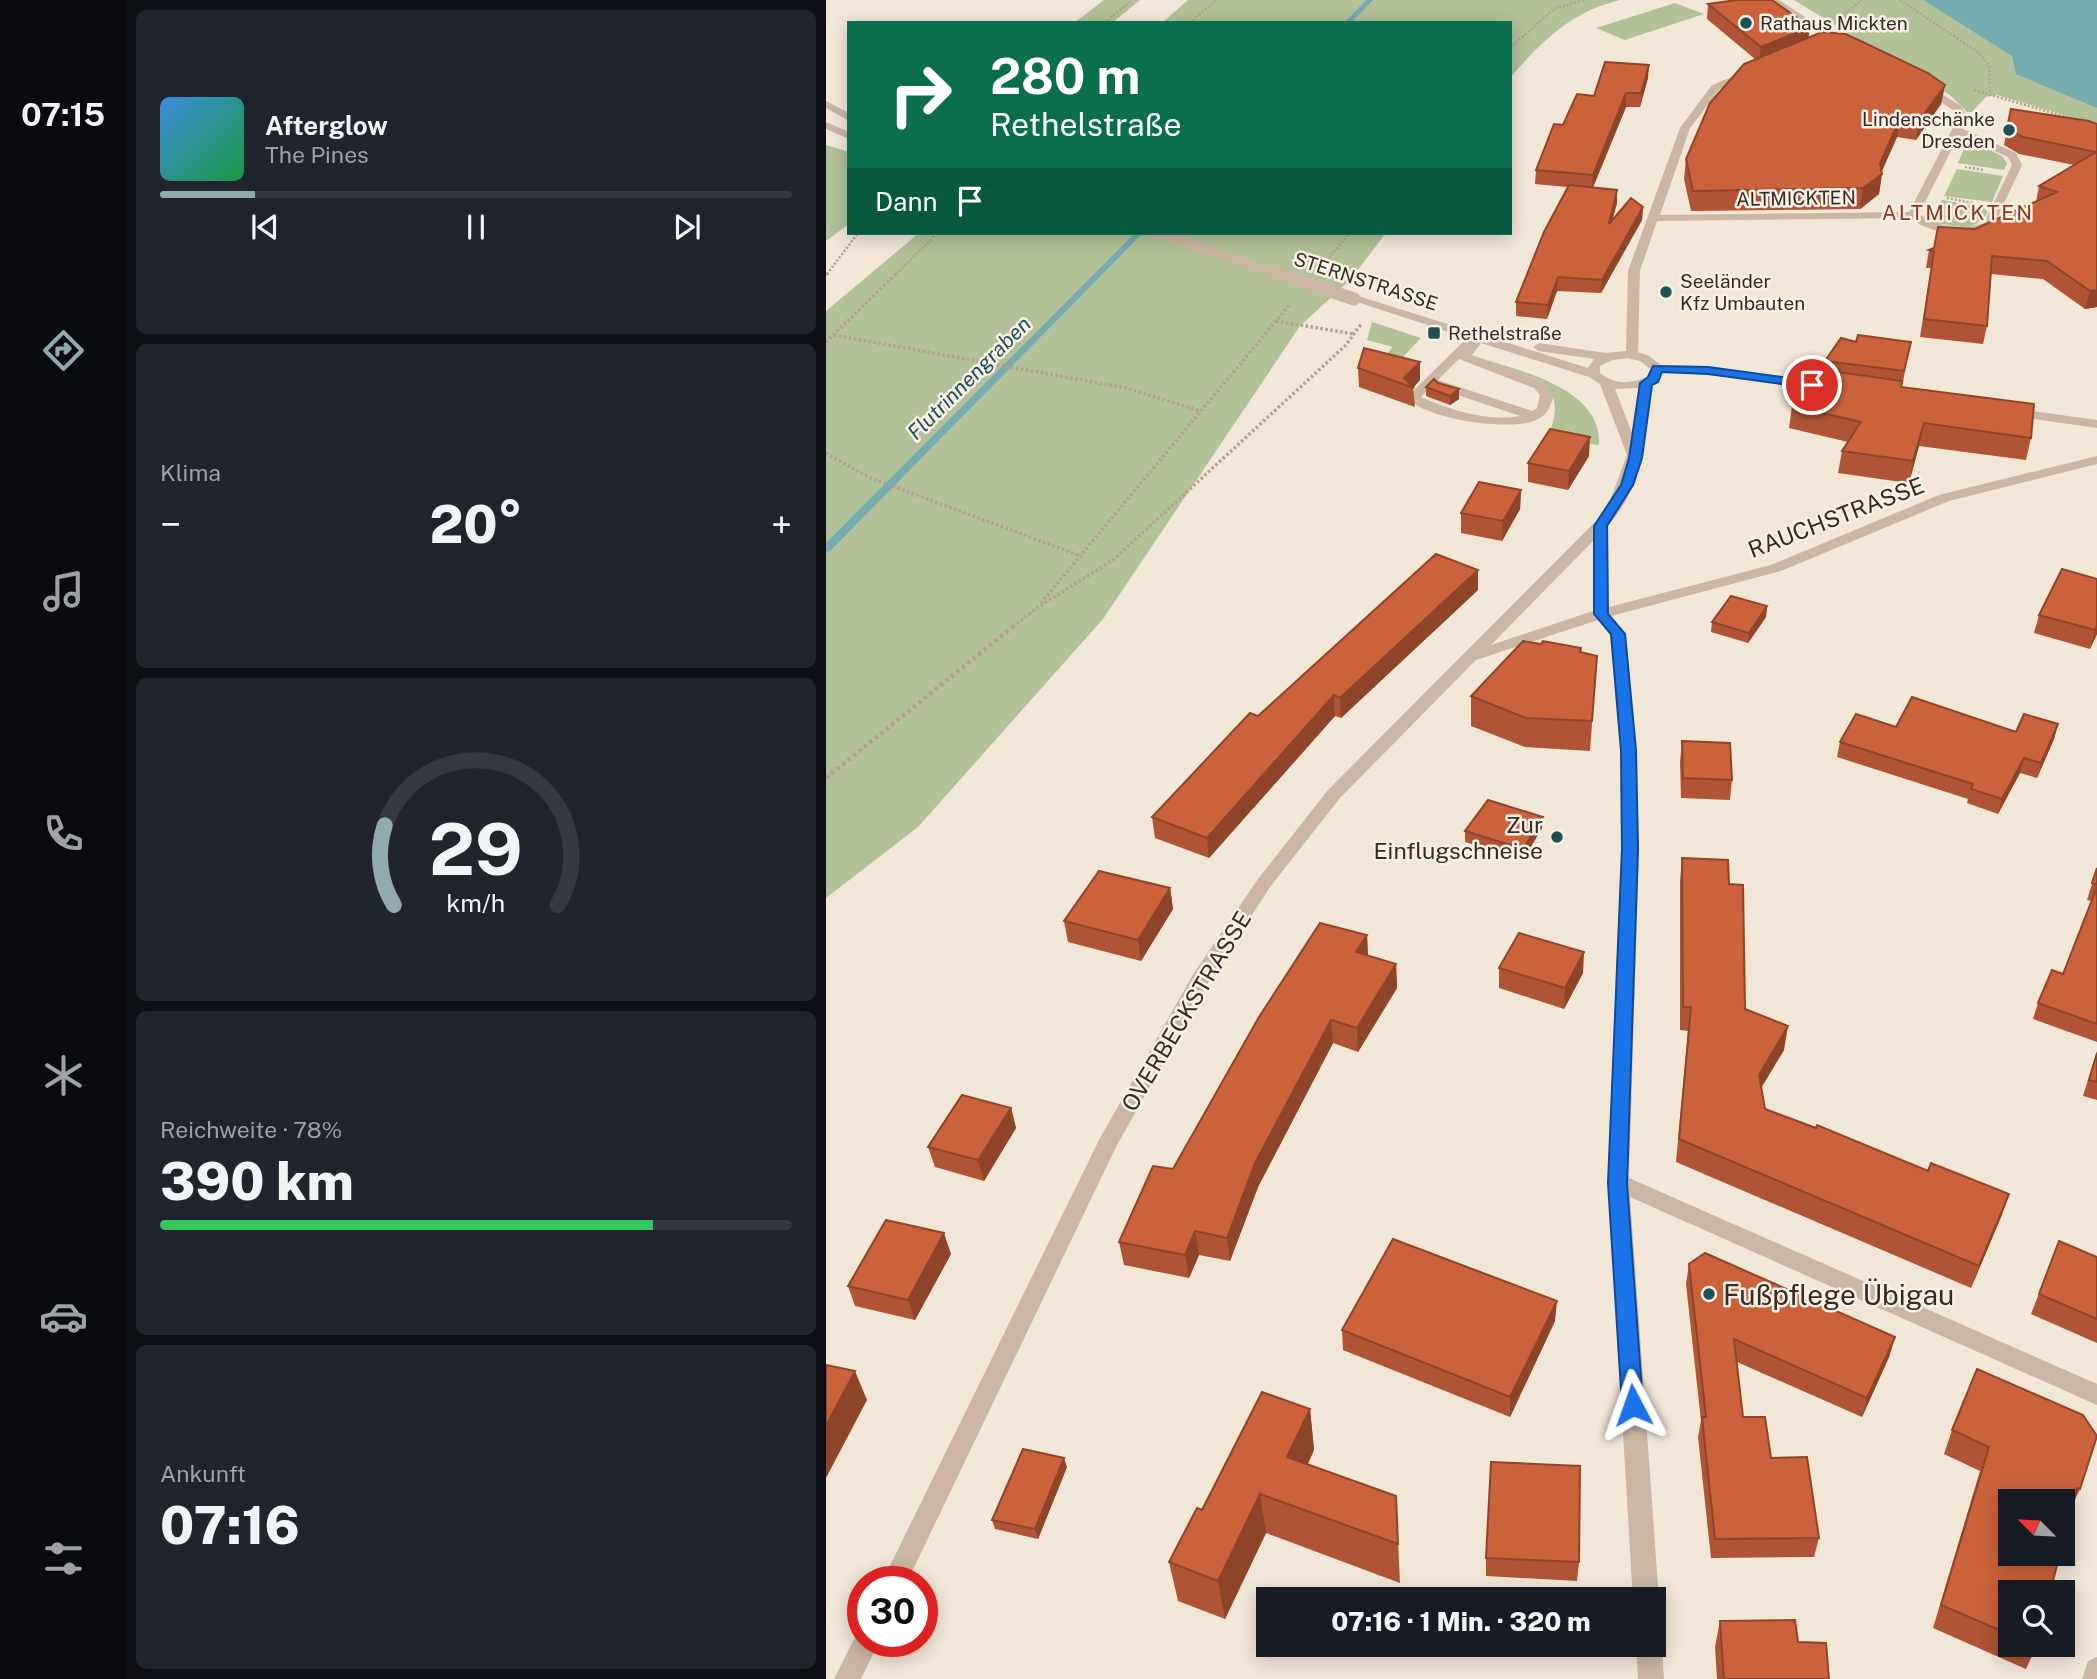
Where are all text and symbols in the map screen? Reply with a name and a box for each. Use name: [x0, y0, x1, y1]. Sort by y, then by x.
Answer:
place label: Rathaus Mickten: [1760, 12, 1908, 34]
marker: Rathaus Mickten: [1738, 15, 1754, 31]
text: 280 m: [990, 47, 1140, 105]
icon: right: [875, 49, 966, 140]
text: 07:15: [21, 96, 105, 133]
text: Rethelstraße: [990, 106, 1182, 143]
place label: Lindenschänke Dresden: [1862, 108, 1995, 152]
text: Afterglow: [265, 110, 388, 141]
marker: Lindenschänke Dresden: [2001, 122, 2017, 138]
text: The Pines: [265, 141, 369, 168]
icon: arrive: [951, 182, 989, 220]
text: Dann: [875, 186, 937, 217]
street label: ALTMICKTEN: [1736, 186, 1856, 210]
district label: ALTMICKTEN: [1882, 200, 2034, 225]
icon: previous: [246, 208, 284, 246]
icon: pause: [457, 208, 495, 246]
icon: next: [668, 208, 706, 246]
street label: STERNSTRASSE: [1291, 247, 1441, 315]
place label: Seeländer Kfz Umbauten: [1680, 270, 1805, 314]
marker: Seeländer Kfz Umbauten: [1658, 284, 1674, 300]
water label: Flutrinnengraben: [902, 311, 1036, 445]
place label: Rethelstraße: [1448, 322, 1562, 344]
marker: Rethelstraße: [1426, 325, 1442, 341]
icon: directions: [39, 326, 88, 375]
pin: [1782, 355, 1842, 415]
icon: arrive: [1793, 366, 1831, 404]
text: Klima: [160, 459, 221, 486]
street label: RAUCHSTRASSE: [1744, 471, 1928, 563]
text: 20°: [429, 494, 523, 555]
text: −: [160, 502, 181, 547]
text: +: [771, 502, 792, 547]
icon: music: [39, 567, 88, 616]
text: 29: [429, 807, 523, 892]
icon: phone: [39, 809, 88, 858]
place label: Zur Einflugschneise: [1374, 811, 1543, 864]
marker: Zur Einflugschneise: [1549, 829, 1565, 845]
text: km/h: [447, 888, 505, 918]
street label: OVERBECKSTRASSE: [1116, 906, 1256, 1116]
icon: climate: [39, 1051, 88, 1100]
text: Reichweite · 78%: [160, 1116, 342, 1143]
text: 390 km: [160, 1151, 354, 1212]
place label: Fußpflege Übigau: [1723, 1278, 1954, 1311]
marker: Fußpflege Übigau: [1701, 1286, 1717, 1302]
icon: car: [39, 1292, 88, 1341]
position arrow: [1596, 1368, 1670, 1442]
text: Ankunft: [160, 1460, 246, 1487]
north arrow: [1998, 1489, 2076, 1566]
map controls: [1998, 1489, 2075, 1657]
text: 07:16: [160, 1495, 300, 1556]
icon: filters: [39, 1534, 88, 1583]
speed limit sign: 30: [847, 1566, 938, 1657]
button: search: [1998, 1580, 2075, 1657]
text: 07:16 · 1 Min. · 320 m: [1331, 1606, 1591, 1637]

